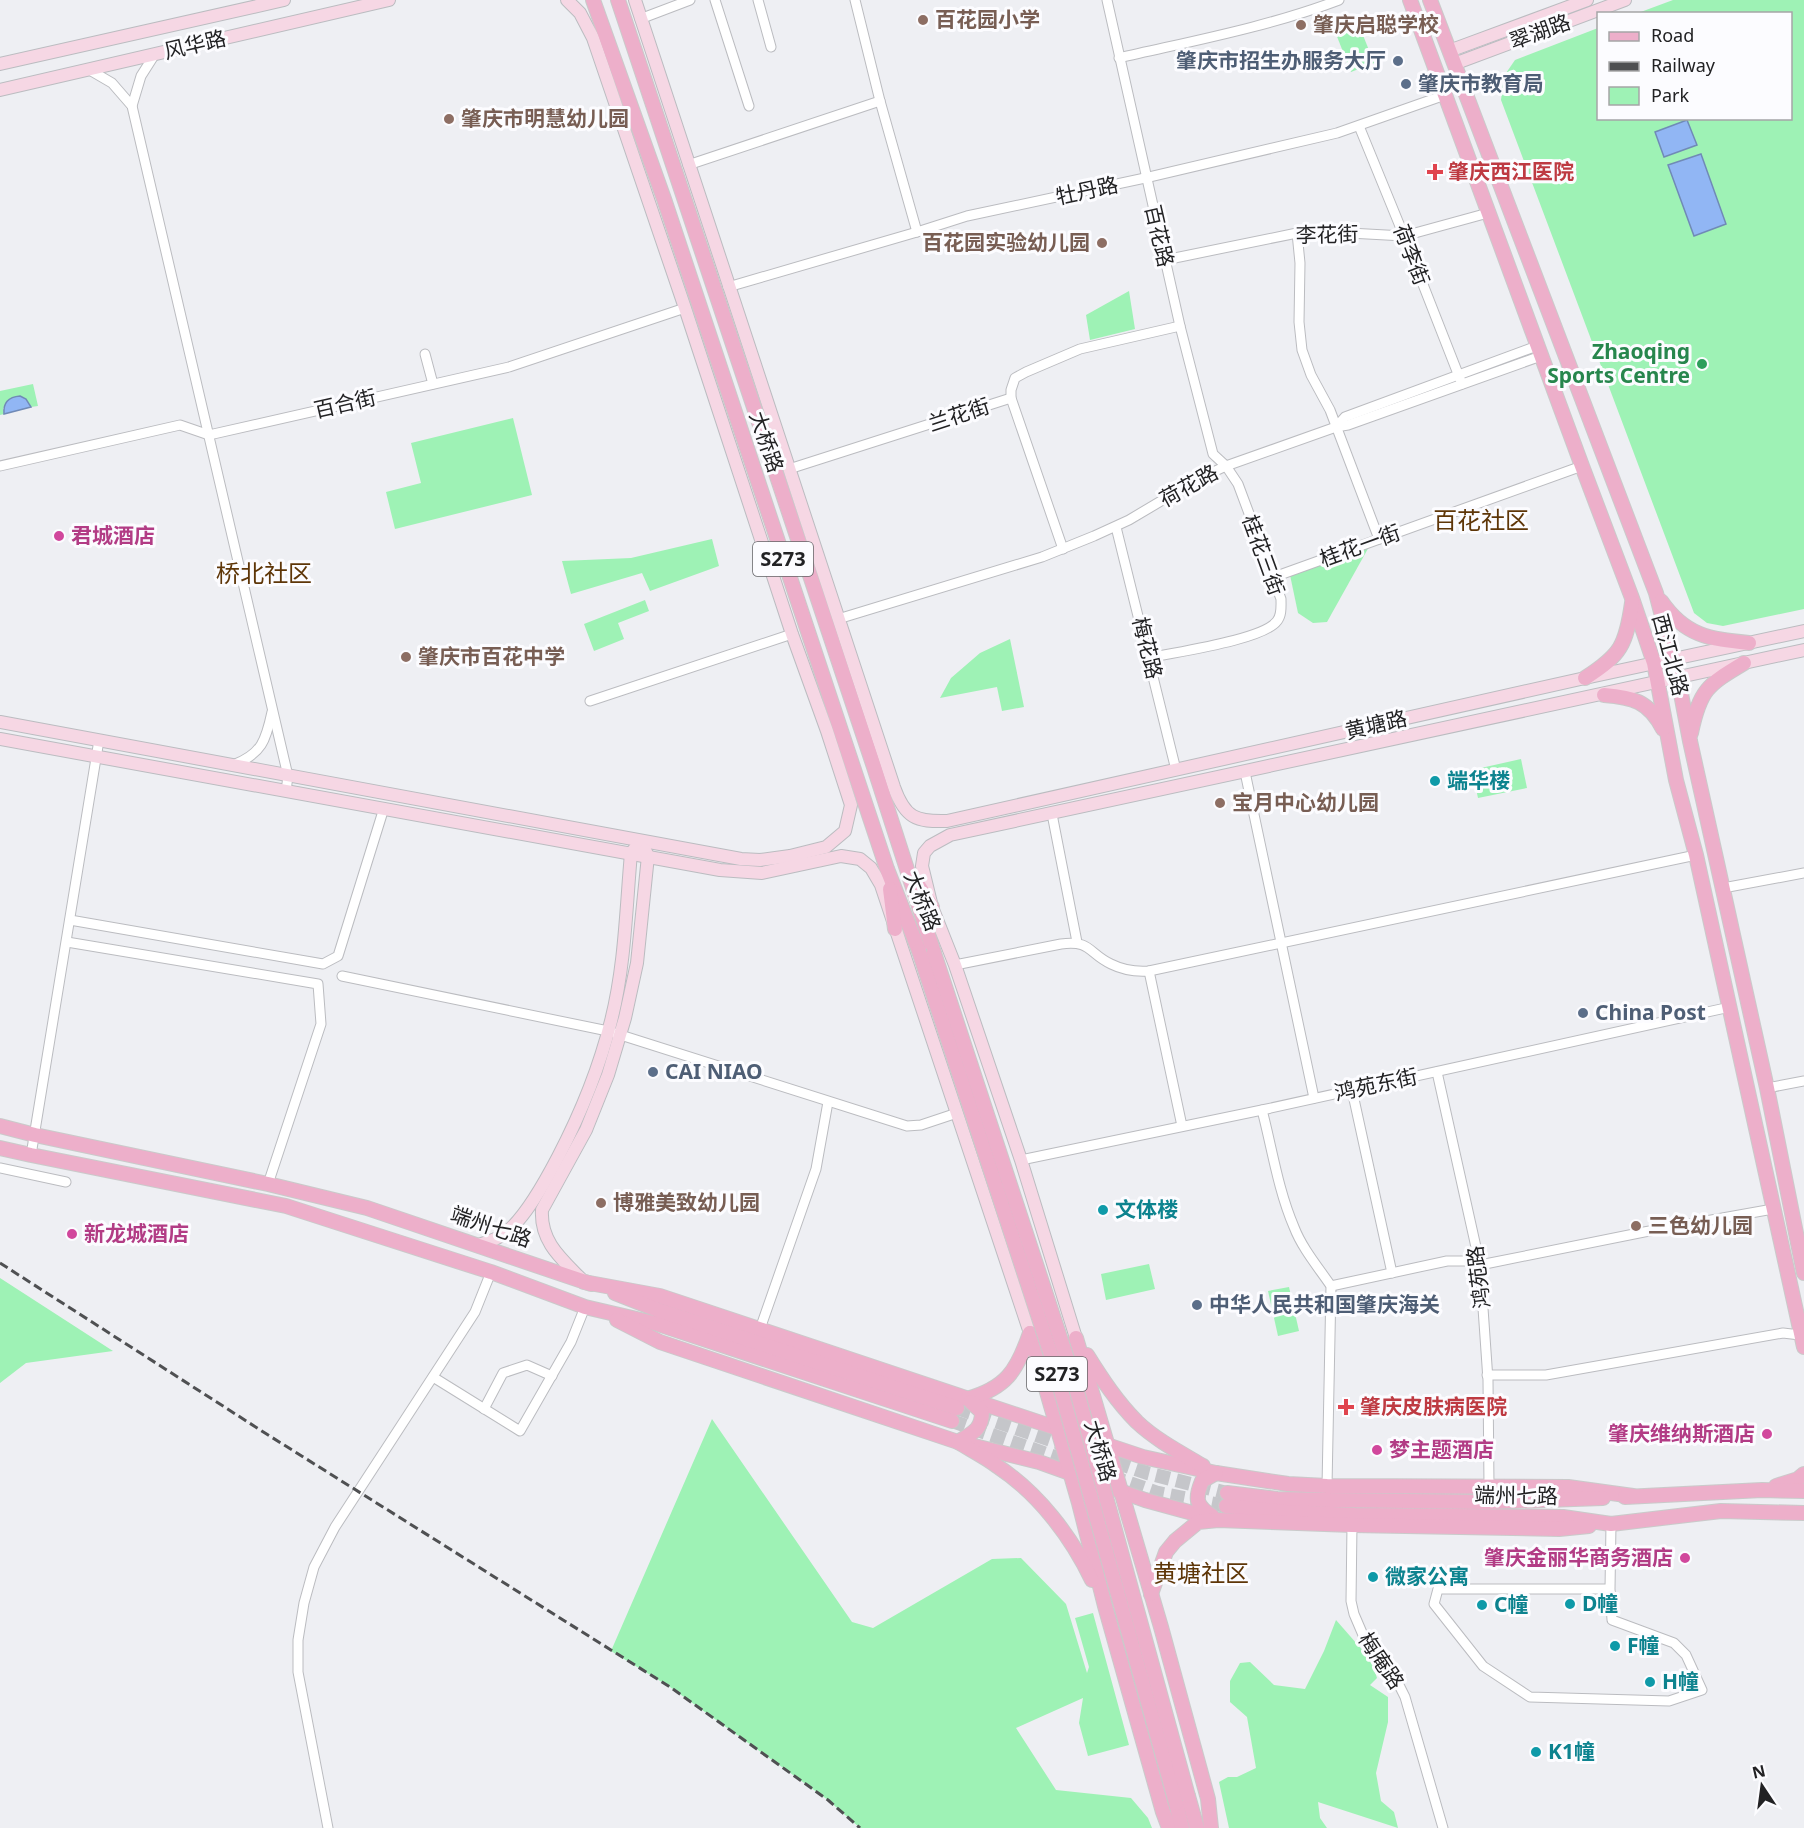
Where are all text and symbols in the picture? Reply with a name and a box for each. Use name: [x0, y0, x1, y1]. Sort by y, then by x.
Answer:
place label: 百花园小学: [935, 5, 1040, 33]
street label: 翠湖路: [1505, 7, 1574, 55]
place label: 肇庆启聪学校: [1313, 10, 1439, 38]
legend: [1597, 12, 1792, 120]
marker: 百花园小学: [916, 13, 930, 27]
marker: 肇庆启聪学校: [1294, 18, 1308, 32]
street label: 风华路: [161, 23, 229, 65]
text: Road: [1651, 23, 1694, 47]
place label: 肇庆市招生办服务大厅: [1176, 46, 1386, 74]
text: Railway: [1651, 53, 1716, 77]
marker: 肇庆市招生办服务大厅: [1391, 54, 1405, 68]
place label: 肇庆市教育局: [1418, 69, 1544, 97]
marker: 肇庆市教育局: [1399, 77, 1413, 91]
text: Park: [1651, 83, 1689, 107]
place label: 肇庆市明慧幼儿园: [461, 104, 629, 132]
marker: 肇庆市明慧幼儿园: [442, 112, 456, 126]
place label: 肇庆西江医院: [1448, 157, 1574, 185]
marker: 肇庆西江医院: [1426, 163, 1444, 181]
street label: 牡丹路: [1053, 170, 1121, 210]
street label: 百花路: [1139, 202, 1181, 270]
street label: 李花街: [1295, 219, 1359, 249]
street label: 荷李街: [1388, 220, 1436, 289]
place label: 百花园实验幼儿园: [922, 228, 1090, 256]
marker: 百花园实验幼儿园: [1095, 236, 1109, 250]
place label: Zhaoqing Sports Centre: [1547, 337, 1690, 389]
marker: Zhaoqing Sports Centre: [1695, 357, 1709, 371]
street label: 百合街: [311, 382, 379, 424]
street label: 兰花街: [924, 391, 993, 437]
street label: 大桥路: [743, 407, 790, 476]
street label: 荷花路: [1154, 458, 1223, 513]
district label: 百花社区: [1433, 503, 1529, 536]
street label: 桂花三街: [1236, 510, 1291, 599]
street label: 桂花一街: [1315, 518, 1404, 573]
place label: 君城酒店: [71, 521, 155, 549]
marker: 君城酒店: [52, 529, 66, 543]
road number: S273: [753, 542, 813, 576]
district label: 桥北社区: [216, 556, 312, 589]
street label: 西江北路: [1647, 611, 1695, 699]
street label: 梅花路: [1127, 614, 1169, 682]
place label: 肇庆市百花中学: [418, 642, 565, 670]
marker: 肇庆市百花中学: [399, 650, 413, 664]
street label: 黄塘路: [1342, 703, 1410, 745]
place label: 端华楼: [1447, 766, 1510, 794]
marker: 端华楼: [1428, 774, 1442, 788]
place label: 宝月中心幼儿园: [1232, 788, 1379, 816]
marker: 宝月中心幼儿园: [1213, 796, 1227, 810]
street label: 大桥路: [898, 866, 948, 935]
place label: China Post: [1595, 998, 1706, 1026]
marker: China Post: [1576, 1006, 1590, 1020]
place label: CAI NIAO: [665, 1057, 763, 1085]
street label: 鸿苑东街: [1332, 1062, 1420, 1106]
marker: CAI NIAO: [646, 1065, 660, 1079]
place label: 博雅美致幼儿园: [613, 1188, 760, 1216]
place label: 文体楼: [1115, 1195, 1178, 1223]
marker: 博雅美致幼儿园: [594, 1196, 608, 1210]
street label: 端州七路: [447, 1199, 536, 1253]
marker: 文体楼: [1096, 1203, 1110, 1217]
place label: 三色幼儿园: [1648, 1211, 1753, 1239]
place label: 新龙城酒店: [84, 1219, 189, 1247]
marker: 三色幼儿园: [1629, 1219, 1643, 1233]
marker: 新龙城酒店: [65, 1227, 79, 1241]
street label: 鸿苑路: [1460, 1244, 1496, 1310]
place label: 中华人民共和国肇庆海关: [1209, 1290, 1440, 1318]
marker: 中华人民共和国肇庆海关: [1190, 1298, 1204, 1312]
road number: S273: [1027, 1357, 1087, 1391]
place label: 肇庆皮肤病医院: [1360, 1392, 1507, 1420]
marker: 肇庆皮肤病医院: [1337, 1398, 1355, 1416]
street label: 大桥路: [1079, 1417, 1123, 1485]
place label: 肇庆维纳斯酒店: [1608, 1419, 1755, 1447]
marker: 肇庆维纳斯酒店: [1760, 1427, 1774, 1441]
place label: 梦主题酒店: [1389, 1435, 1494, 1463]
marker: 梦主题酒店: [1370, 1443, 1384, 1457]
street label: 端州七路: [1474, 1480, 1558, 1510]
place label: 肇庆金丽华商务酒店: [1484, 1543, 1673, 1571]
marker: 肇庆金丽华商务酒店: [1678, 1551, 1692, 1565]
district label: 黄塘社区: [1153, 1556, 1249, 1589]
place label: 微家公寓: [1385, 1562, 1469, 1590]
marker: 微家公寓: [1366, 1570, 1380, 1584]
place label: D幢: [1582, 1589, 1618, 1617]
place label: C幢: [1494, 1590, 1528, 1618]
marker: D幢: [1563, 1597, 1577, 1611]
marker: C幢: [1475, 1598, 1489, 1612]
street label: 梅庵路: [1353, 1626, 1411, 1694]
place label: F幢: [1627, 1631, 1660, 1659]
marker: F幢: [1608, 1639, 1622, 1653]
place label: H幢: [1662, 1667, 1699, 1695]
marker: H幢: [1643, 1675, 1657, 1689]
place label: K1幢: [1548, 1737, 1595, 1765]
marker: K1幢: [1529, 1745, 1543, 1759]
north arrow: [1732, 1756, 1792, 1816]
text: N: [1750, 1759, 1767, 1784]

